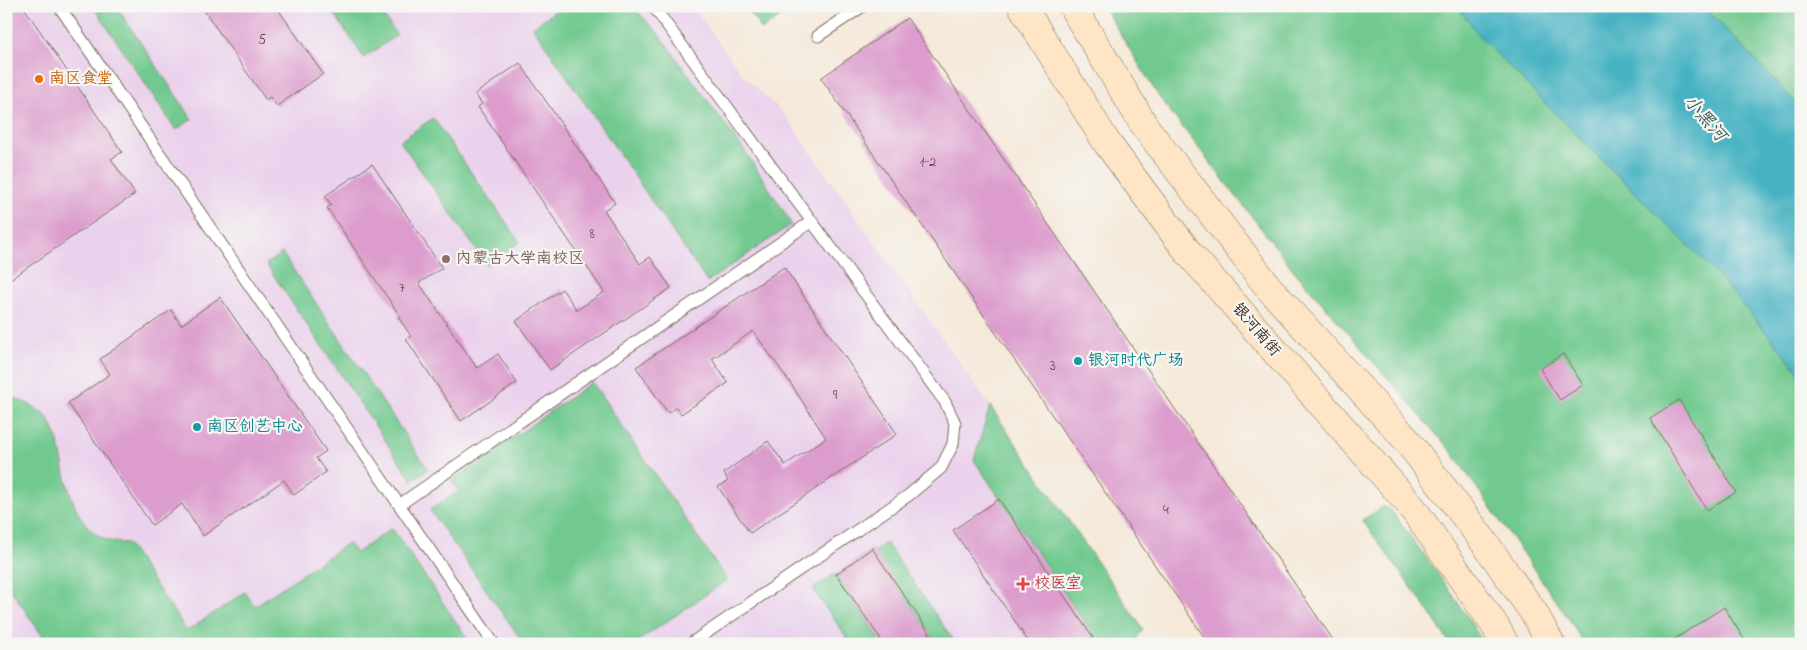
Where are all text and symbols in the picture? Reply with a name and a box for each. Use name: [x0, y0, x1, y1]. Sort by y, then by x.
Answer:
house number: 5: [258, 30, 266, 51]
place label: 南区食堂: [49, 67, 113, 91]
marker: 南区食堂: [33, 73, 45, 85]
water label: 小黑河: [1676, 90, 1733, 150]
house number: 1-2: [920, 152, 936, 173]
house number: 8: [589, 224, 595, 245]
place label: 内蒙古大学南校区: [456, 247, 584, 271]
marker: 内蒙古大学南校区: [440, 253, 452, 265]
house number: 7: [399, 278, 405, 299]
street label: 银河南街: [1226, 298, 1286, 362]
place label: 银河时代广场: [1088, 349, 1184, 373]
marker: 银河时代广场: [1072, 355, 1084, 367]
house number: 3: [1050, 356, 1056, 377]
house number: 9: [833, 385, 838, 406]
place label: 南区创艺中心: [207, 415, 303, 439]
marker: 南区创艺中心: [191, 421, 203, 433]
house number: 4: [1163, 500, 1169, 521]
place label: 校医室: [1034, 572, 1082, 596]
marker: 校医室: [1016, 577, 1030, 591]

